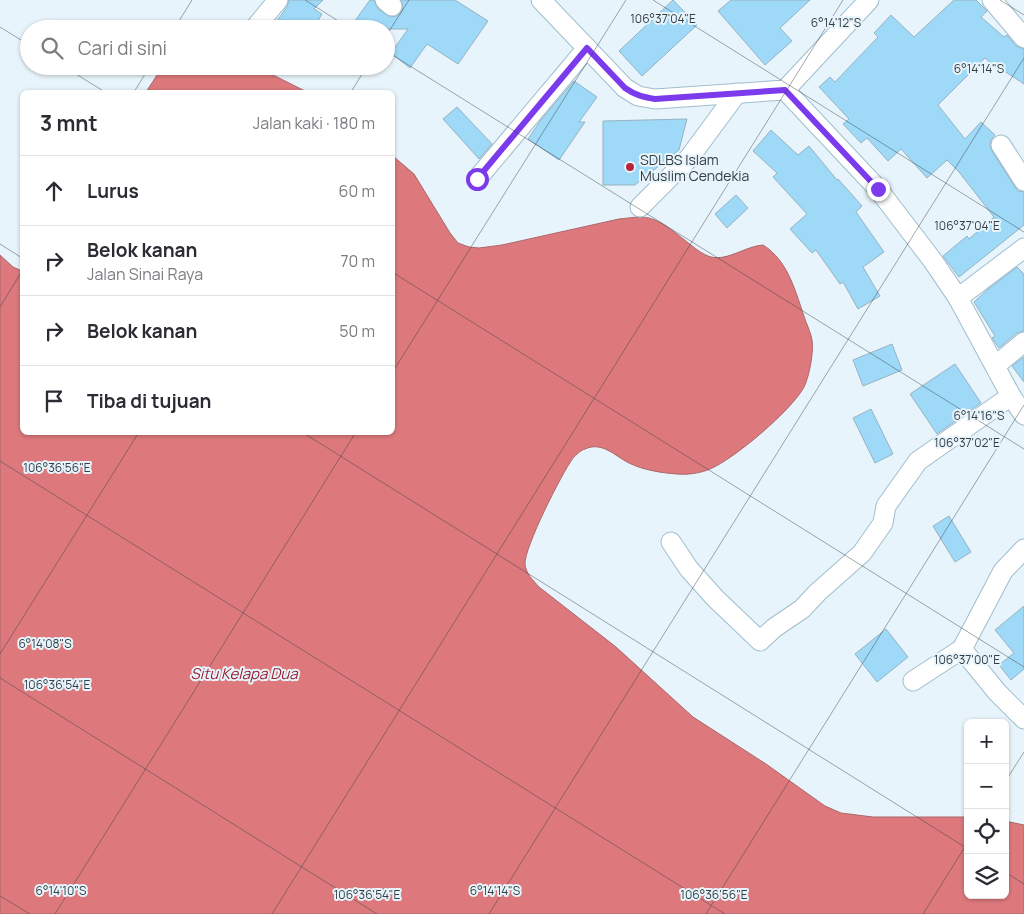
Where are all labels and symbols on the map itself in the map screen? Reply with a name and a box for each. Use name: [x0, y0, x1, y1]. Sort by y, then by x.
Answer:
text: 106°37'04"E: [630, 10, 696, 27]
text: 6°14'12"S: [811, 14, 861, 31]
text: 6°14'14"S: [954, 60, 1004, 77]
place label: SDLBS Islam Muslim Cendekia: [640, 150, 749, 185]
marker: SDLBS Islam Muslim Cendekia: [624, 161, 636, 173]
route start: [466, 168, 489, 191]
route end: [867, 178, 890, 201]
text: 106°37'04"E: [934, 217, 1000, 234]
text: 6°14'16"S: [953, 407, 1005, 424]
text: 106°37'02"E: [934, 434, 1000, 451]
text: 106°36'56"E: [23, 459, 91, 476]
text: 6°14'08"S: [18, 635, 72, 652]
text: 106°37'00"E: [934, 651, 1000, 668]
water label: Situ Kelapa Dua: [190, 663, 298, 684]
text: 106°36'54"E: [24, 676, 90, 693]
text: 6°14'10"S: [36, 882, 86, 899]
text: 6°14'14"S: [470, 882, 520, 899]
text: 106°36'54"E: [334, 886, 400, 903]
text: 106°36'56"E: [680, 886, 748, 903]

